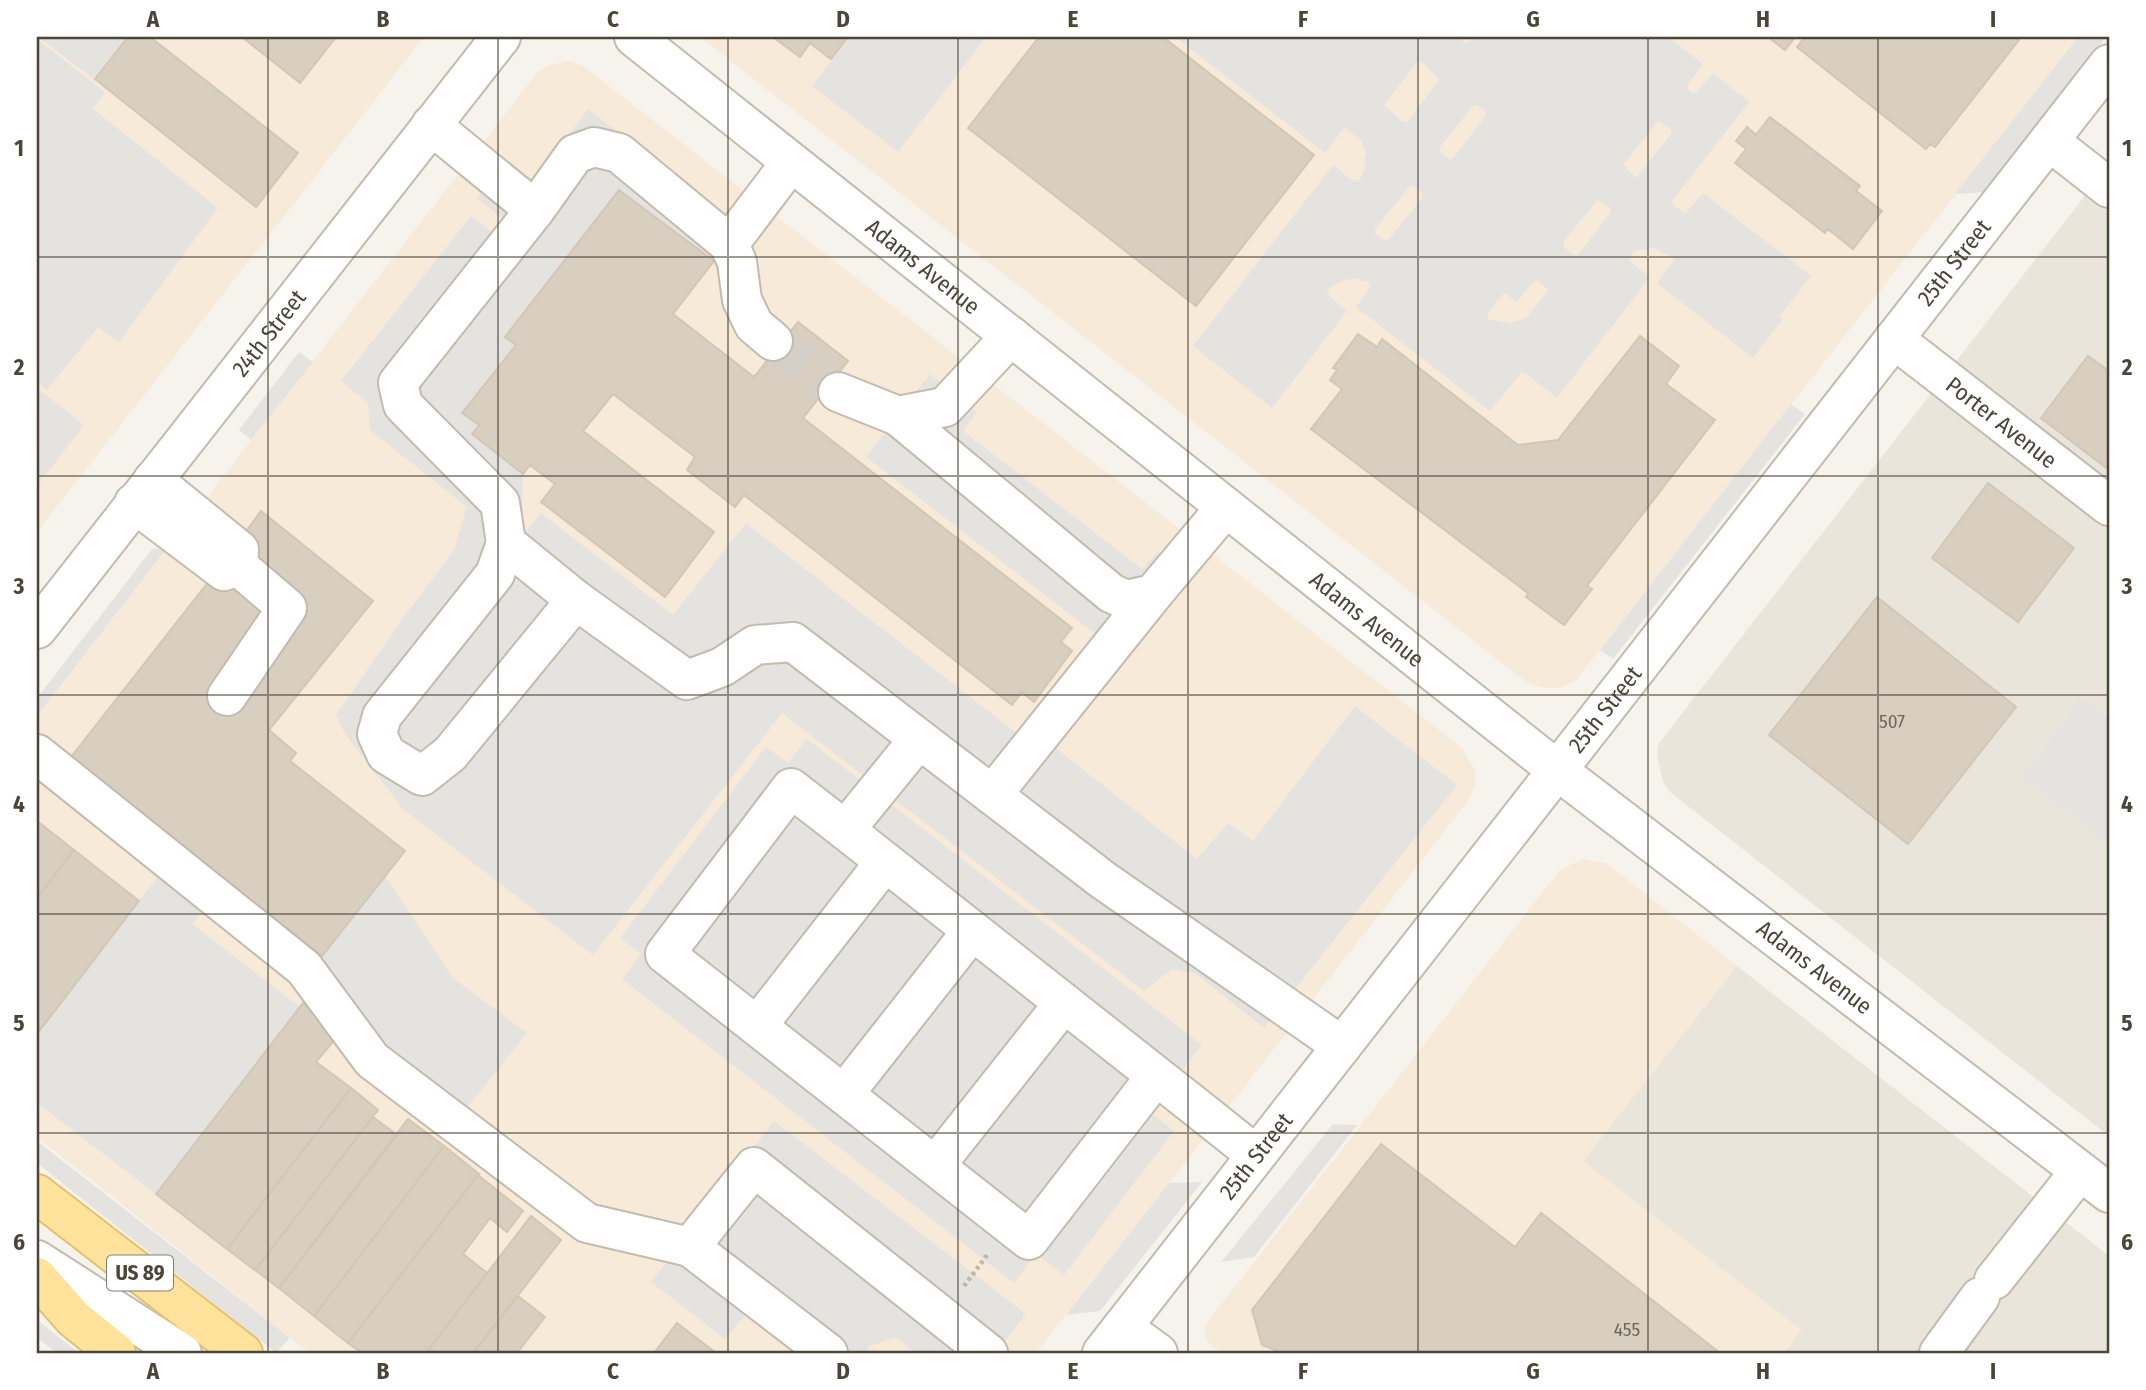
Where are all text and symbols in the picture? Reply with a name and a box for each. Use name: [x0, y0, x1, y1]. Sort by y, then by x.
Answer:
text: A: [146, 5, 160, 33]
text: B: [377, 5, 390, 33]
text: C: [607, 5, 619, 33]
text: D: [836, 5, 850, 33]
text: E: [1068, 5, 1079, 33]
text: F: [1298, 5, 1308, 33]
text: G: [1526, 5, 1540, 33]
text: H: [1756, 5, 1770, 33]
text: I: [1990, 5, 1996, 33]
text: 1: [14, 134, 24, 162]
text: 1: [2122, 134, 2132, 162]
street label: Adams Avenue: [860, 213, 986, 320]
street label: 25th Street: [1912, 213, 1997, 311]
street label: 24th Street: [226, 284, 312, 382]
text: 2: [13, 353, 25, 381]
text: 2: [2121, 353, 2133, 381]
street label: Porter Avenue: [1940, 371, 2062, 474]
street label: Adams Avenue: [1304, 565, 1430, 673]
text: 3: [13, 572, 25, 600]
text: 3: [2121, 572, 2133, 600]
street label: 25th Street: [1562, 660, 1648, 758]
house number: 507: [1879, 710, 1905, 733]
text: 4: [13, 790, 25, 818]
text: 4: [2121, 790, 2133, 818]
street label: Adams Avenue: [1751, 914, 1878, 1020]
text: 5: [13, 1009, 25, 1037]
text: 5: [2121, 1009, 2133, 1037]
street label: 25th Street: [1213, 1107, 1299, 1205]
text: 6: [13, 1228, 25, 1256]
text: 6: [2121, 1228, 2133, 1256]
road number: US 89: [107, 1256, 173, 1290]
house number: 455: [1614, 1318, 1640, 1341]
text: A: [146, 1357, 160, 1385]
text: B: [377, 1357, 390, 1385]
text: C: [607, 1357, 619, 1385]
text: D: [836, 1357, 850, 1385]
text: E: [1068, 1357, 1079, 1385]
text: F: [1298, 1357, 1308, 1385]
text: G: [1526, 1357, 1540, 1385]
text: H: [1756, 1357, 1770, 1385]
text: I: [1990, 1357, 1996, 1385]

